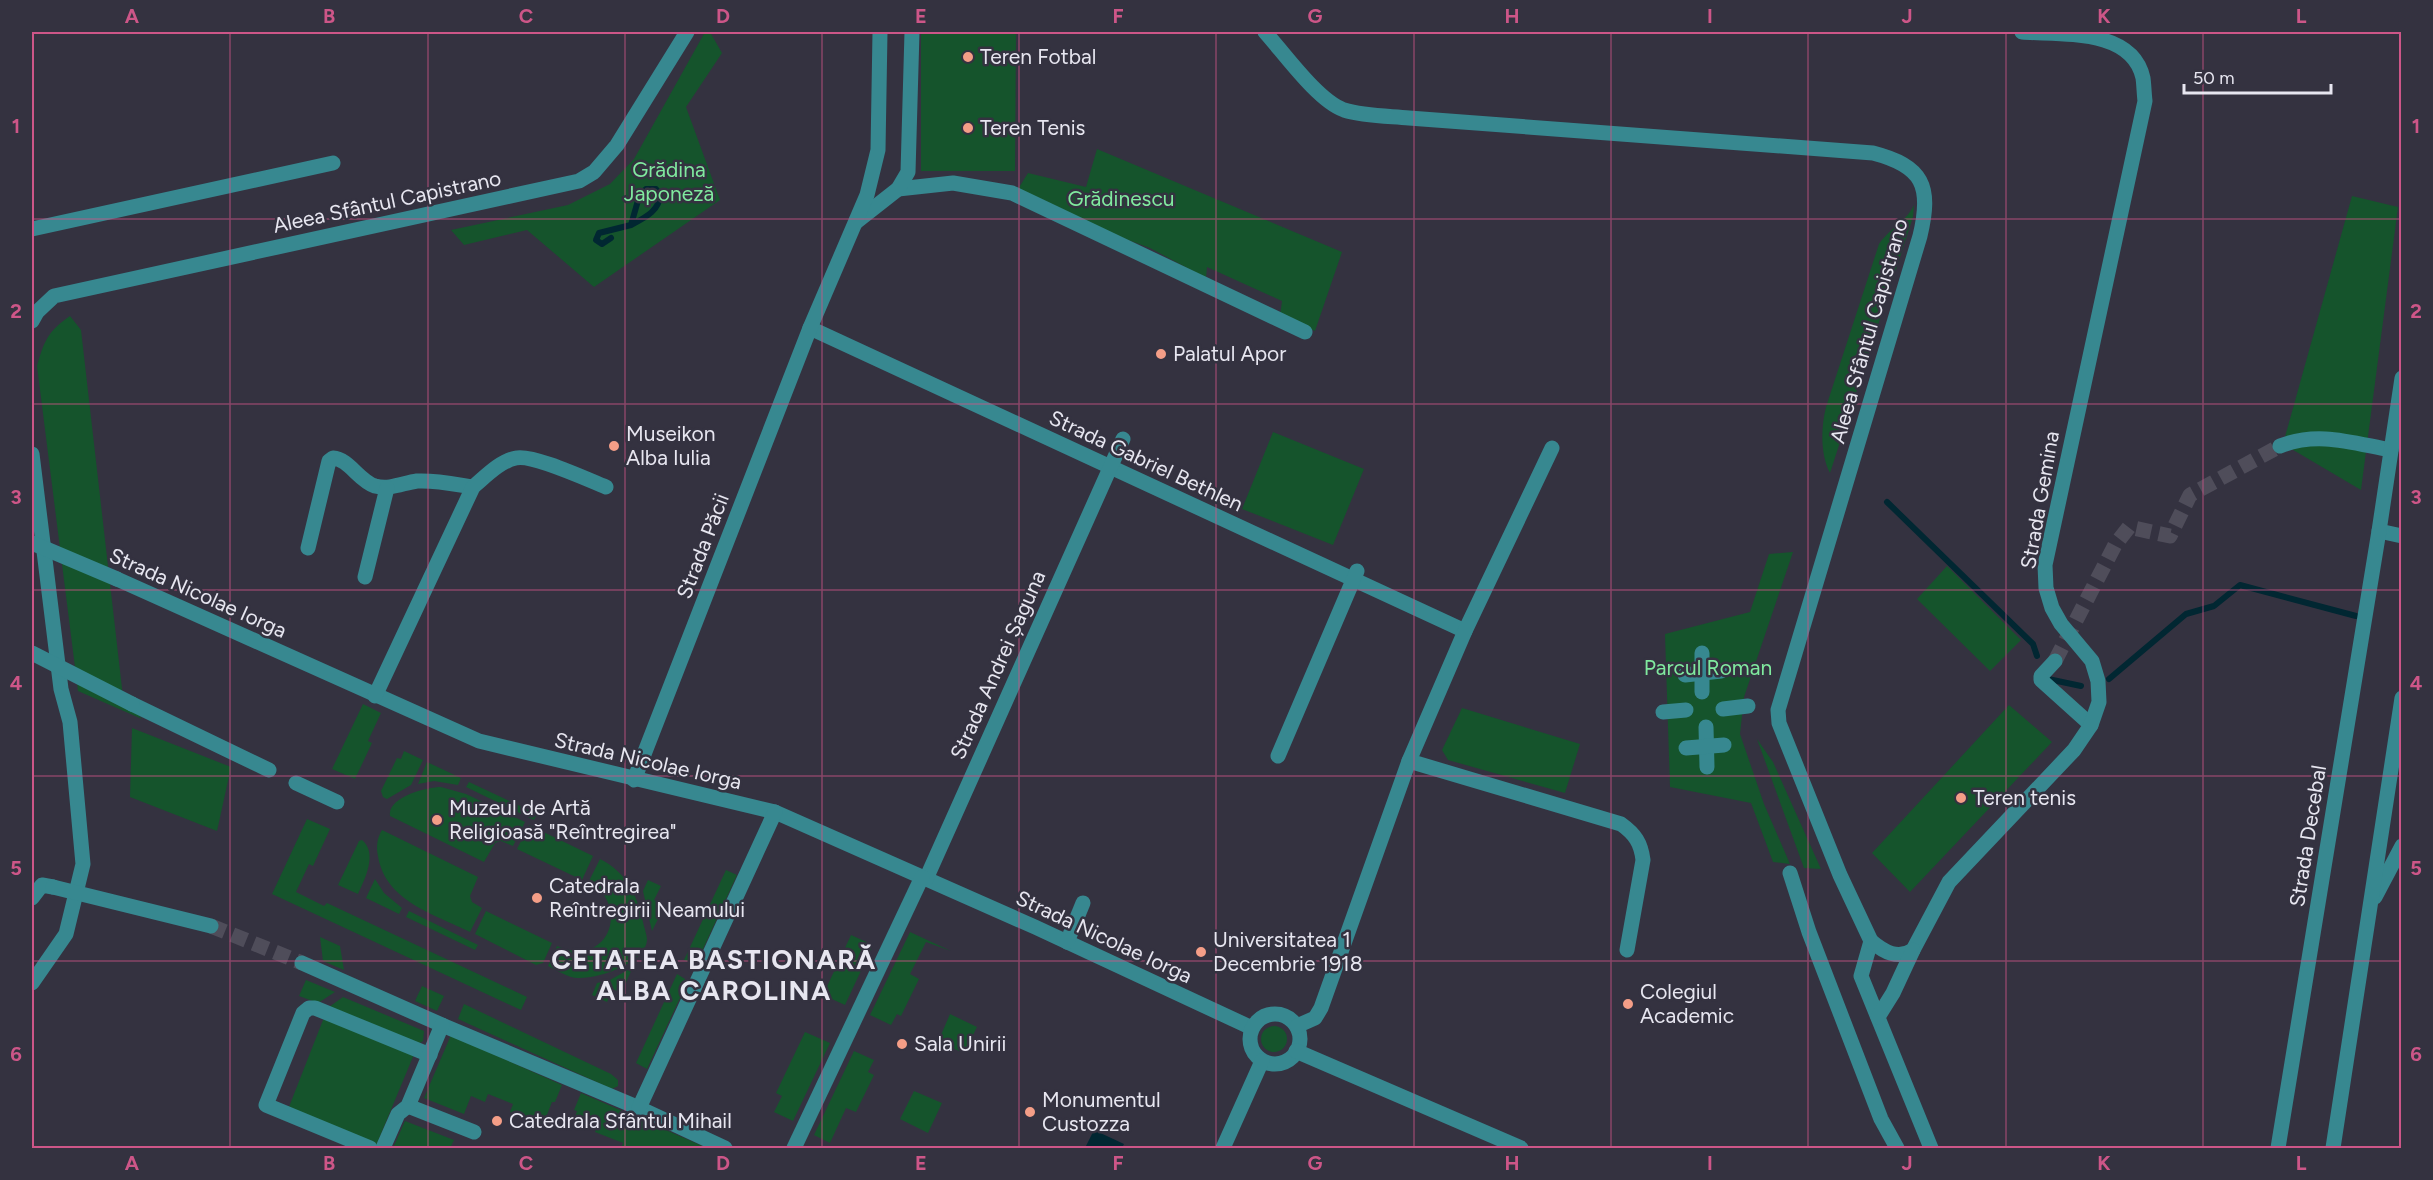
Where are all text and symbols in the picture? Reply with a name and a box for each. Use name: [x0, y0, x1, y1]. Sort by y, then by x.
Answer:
text: A: [125, 4, 140, 28]
text: B: [323, 4, 335, 28]
text: C: [519, 4, 533, 28]
text: D: [716, 4, 730, 28]
text: E: [915, 4, 927, 28]
text: F: [1112, 4, 1124, 28]
text: G: [1308, 4, 1323, 28]
text: H: [1505, 4, 1520, 28]
text: I: [1707, 4, 1713, 28]
text: J: [1901, 4, 1913, 28]
text: K: [2097, 4, 2111, 28]
text: L: [2296, 4, 2307, 28]
place label: Teren Fotbal: [980, 44, 1096, 69]
marker: Teren Fotbal: [961, 50, 975, 64]
scale bar: [2184, 57, 2331, 95]
text: 50 m: [2193, 67, 2235, 89]
text: 1: [12, 114, 20, 138]
text: 1: [2412, 114, 2420, 138]
place label: Teren Tenis: [980, 115, 1085, 140]
marker: Teren Tenis: [961, 121, 975, 135]
park label: Grădina Japoneză: [624, 157, 714, 206]
street label: Aleea Sfântul Capistrano: [270, 165, 503, 238]
park label: Grădinescu: [1068, 186, 1174, 211]
street label: Aleea Sfântul Capistrano: [1824, 216, 1913, 446]
text: 2: [10, 299, 22, 323]
text: 2: [2410, 299, 2422, 323]
place label: Palatul Apor: [1173, 341, 1286, 366]
marker: Palatul Apor: [1154, 347, 1168, 361]
street label: Strada Gabriel Bethlen: [1045, 405, 1247, 516]
place label: Museikon Alba Iulia: [626, 421, 715, 470]
street label: Strada Gemina: [2015, 429, 2064, 571]
marker: Museikon Alba Iulia: [607, 439, 621, 453]
text: 3: [10, 485, 22, 509]
text: 3: [2410, 485, 2422, 509]
street label: Strada Păcii: [671, 490, 734, 602]
street label: Strada Nicolae Iorga: [106, 542, 291, 643]
street label: Strada Andrei Șaguna: [945, 567, 1050, 763]
park label: Parcul Roman: [1644, 655, 1772, 680]
text: 4: [10, 671, 23, 695]
text: 4: [2410, 671, 2423, 695]
street label: Strada Nicolae Iorga: [552, 727, 744, 794]
street label: Strada Decebal: [2284, 763, 2331, 909]
place label: Teren tenis: [1973, 785, 2076, 810]
marker: Teren tenis: [1954, 791, 1968, 805]
place label: Muzeul de Artă Religioasă "Reîntregirea": [449, 795, 676, 844]
marker: Muzeul de Artă Religioasă "Reîntregirea": [430, 813, 444, 827]
text: 5: [10, 856, 22, 880]
text: 5: [2410, 856, 2422, 880]
place label: Catedrala Reîntregirii Neamului: [549, 873, 745, 922]
street label: Strada Nicolae Iorga: [1012, 885, 1196, 988]
marker: Catedrala Reîntregirii Neamului: [530, 891, 544, 905]
place label: Universitatea 1 Decembrie 1918: [1213, 927, 1363, 976]
district label: CETATEA BASTIONARĂ ALBA CAROLINA: [551, 943, 877, 1007]
marker: Universitatea 1 Decembrie 1918: [1194, 945, 1208, 959]
place label: Colegiul Academic: [1640, 979, 1734, 1028]
marker: Colegiul Academic: [1621, 997, 1635, 1011]
place label: Sala Unirii: [914, 1031, 1006, 1056]
marker: Sala Unirii: [895, 1037, 909, 1051]
text: 6: [10, 1042, 22, 1066]
text: 6: [2410, 1042, 2422, 1066]
place label: Monumentul Custozza: [1042, 1087, 1161, 1136]
marker: Monumentul Custozza: [1023, 1105, 1037, 1119]
place label: Catedrala Sfântul Mihail: [509, 1108, 732, 1133]
marker: Catedrala Sfântul Mihail: [490, 1114, 504, 1128]
text: A: [125, 1151, 140, 1175]
text: B: [323, 1151, 335, 1175]
text: C: [519, 1151, 533, 1175]
text: D: [716, 1151, 730, 1175]
text: E: [915, 1151, 927, 1175]
text: F: [1112, 1151, 1124, 1175]
text: G: [1308, 1151, 1323, 1175]
text: H: [1505, 1151, 1520, 1175]
text: I: [1707, 1151, 1713, 1175]
text: J: [1901, 1151, 1913, 1175]
text: K: [2097, 1151, 2111, 1175]
text: L: [2296, 1151, 2307, 1175]

